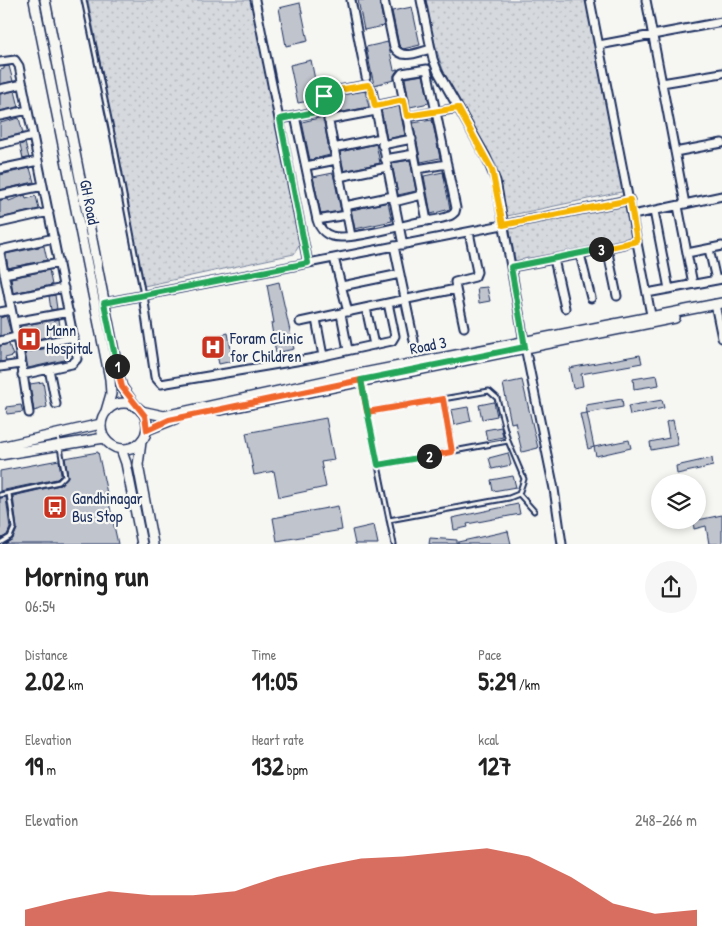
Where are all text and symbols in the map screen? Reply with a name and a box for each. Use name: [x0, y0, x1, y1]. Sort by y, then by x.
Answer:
pin: [303, 75, 345, 117]
icon: arrive: [310, 82, 338, 110]
street label: GH Road: [75, 178, 105, 226]
pin: 3: [588, 236, 614, 262]
text: 3: [598, 240, 605, 259]
place label: Mann Hospital: [46, 319, 93, 359]
hospital icon: Mann Hospital: [16, 326, 42, 352]
place label: Foram Clinic for Children: [229, 327, 304, 367]
street label: Road 3: [408, 331, 448, 359]
hospital icon: Foram Clinic for Children: [200, 334, 226, 360]
pin: 1: [104, 354, 130, 378]
text: 1: [115, 357, 120, 376]
pin: 2: [416, 444, 442, 468]
text: 2: [426, 447, 433, 466]
map controls: [651, 474, 706, 529]
button: layers: [651, 474, 706, 529]
place label: Gandhinagar Bus Stop: [72, 487, 143, 527]
bus stop icon: Gandhinagar Bus Stop: [42, 494, 68, 520]
text: Morning run: [25, 557, 149, 595]
button: share: [645, 561, 697, 613]
text: 06:54: [25, 595, 55, 617]
text: Distance: [25, 645, 68, 664]
text: Time: [252, 645, 276, 664]
text: Pace: [478, 645, 502, 664]
text: 2.02: [25, 664, 65, 698]
text: 11:05: [252, 664, 297, 698]
text: 5:29: [478, 664, 516, 698]
text: km: [65, 675, 84, 694]
text: /km: [516, 675, 540, 694]
text: Elevation: [25, 730, 72, 749]
text: Heart rate: [252, 730, 304, 749]
text: kcal: [478, 730, 499, 749]
text: 19: [25, 749, 43, 783]
text: 132: [252, 749, 284, 783]
text: 127: [478, 749, 511, 783]
text: m: [43, 760, 56, 779]
text: bpm: [284, 760, 308, 779]
text: Elevation: [25, 809, 78, 831]
text: 248–266 m: [635, 809, 697, 831]

